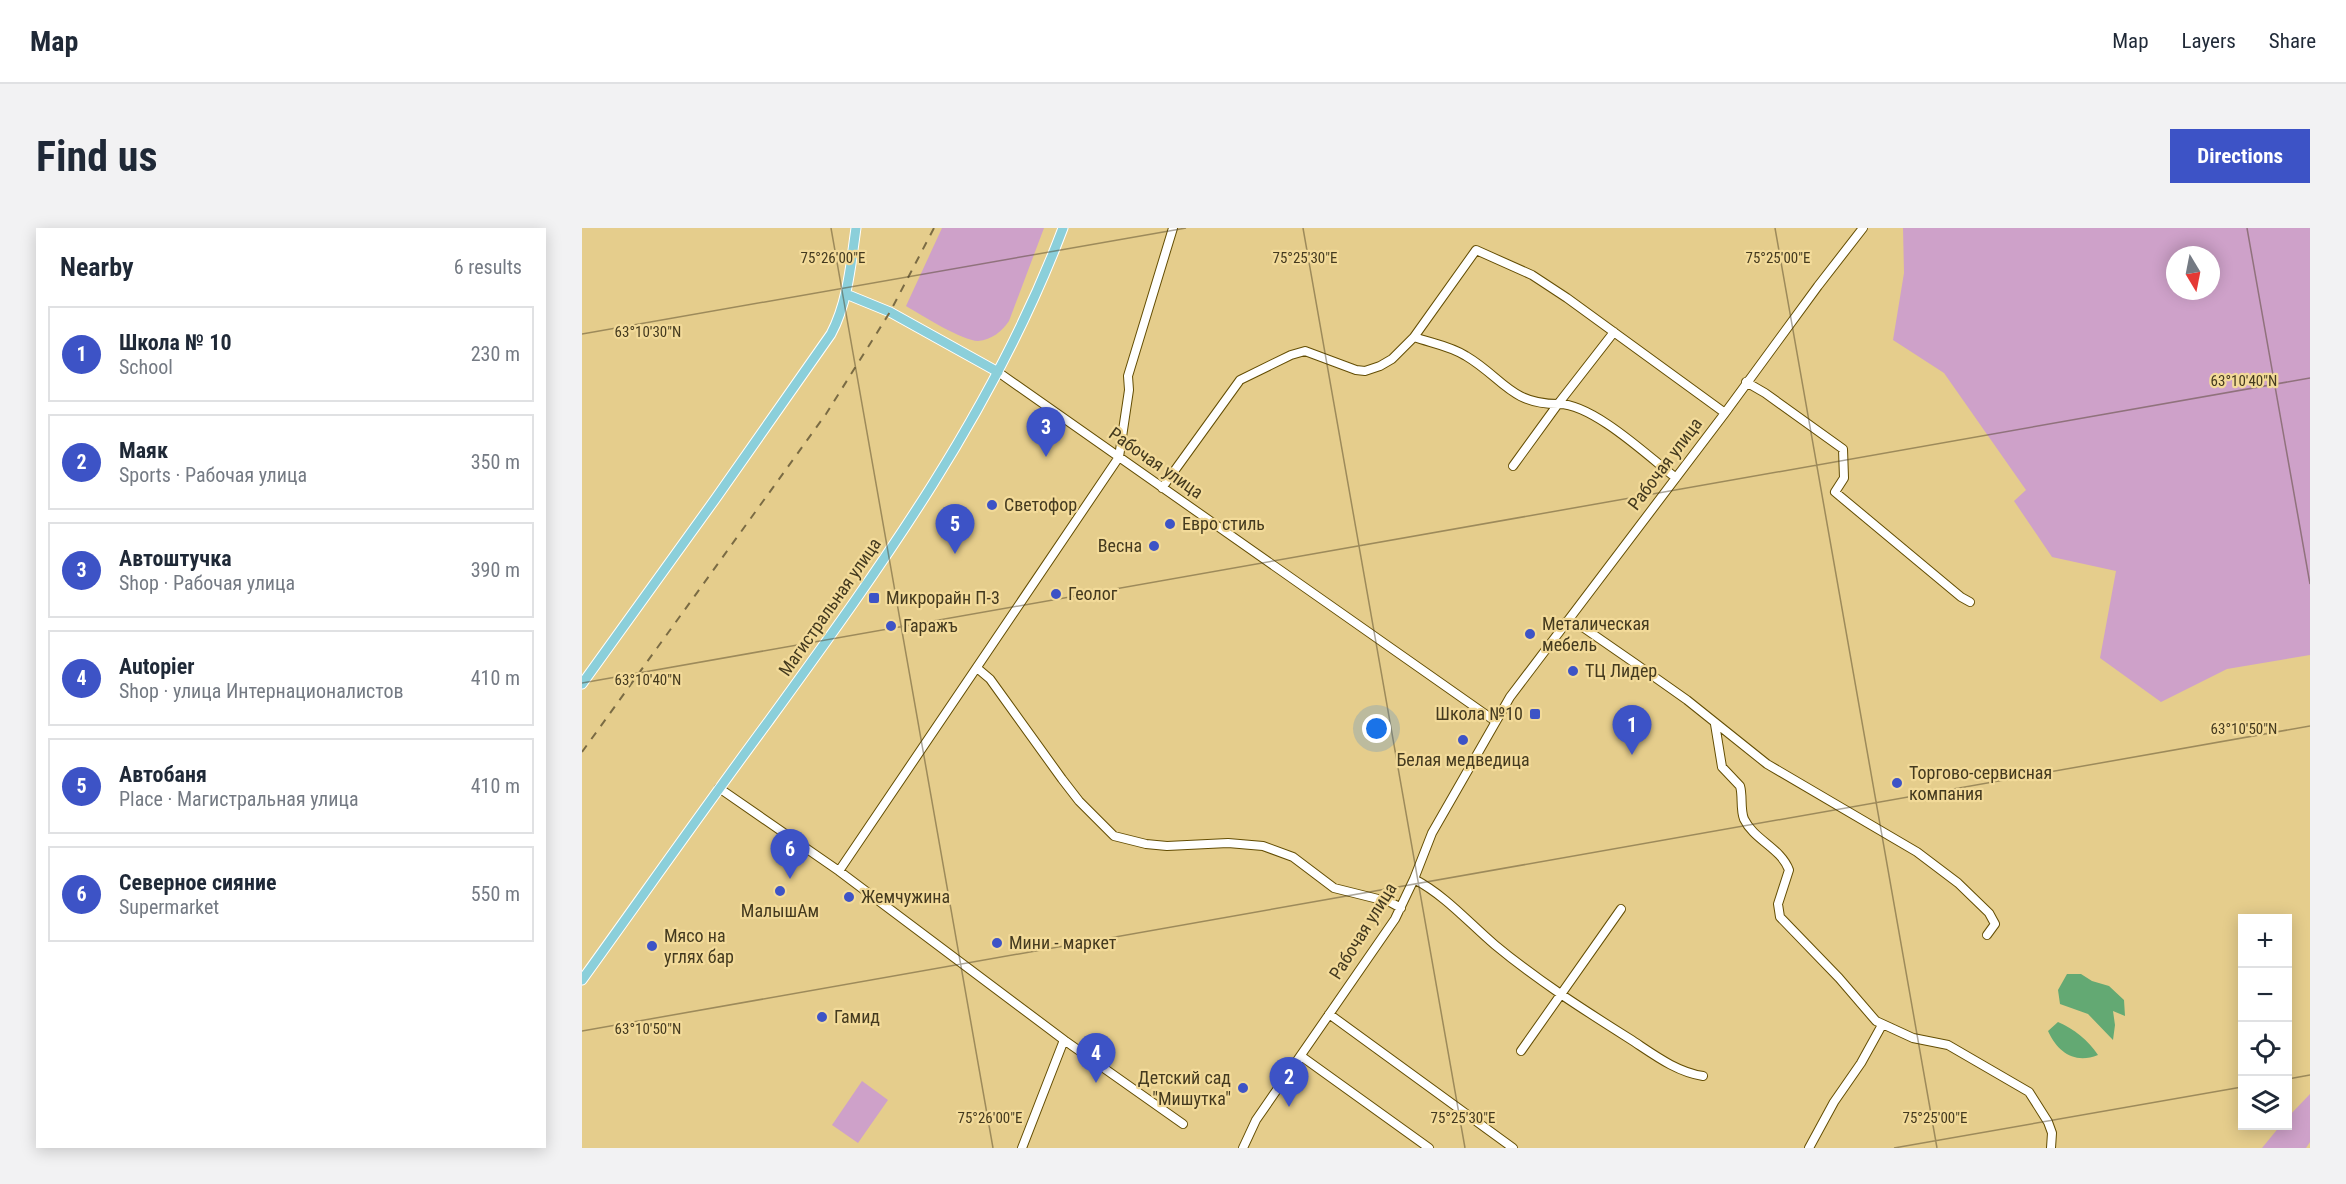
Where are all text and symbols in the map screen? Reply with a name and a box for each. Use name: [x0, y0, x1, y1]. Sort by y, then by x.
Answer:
text: Map: [30, 25, 78, 58]
text: Map: [2112, 29, 2149, 53]
text: Layers: [2182, 29, 2236, 53]
text: Share: [2269, 29, 2316, 53]
button: Directions: [2170, 129, 2310, 183]
text: Find us: [36, 132, 157, 181]
north arrow: [2166, 246, 2220, 300]
text: 75°26'00"E: [801, 249, 865, 267]
text: 75°25'30"E: [1273, 249, 1337, 267]
text: 75°25'00"E: [1746, 249, 1810, 267]
text: Nearby: [60, 252, 134, 282]
text: 6 results: [454, 255, 522, 279]
text: 63°10'30"N: [615, 323, 681, 341]
text: Школа № 10: [119, 330, 232, 355]
text: 1: [76, 342, 87, 366]
text: 230 m: [471, 342, 520, 366]
text: School: [119, 355, 173, 379]
text: 63°10'40"N: [2211, 372, 2277, 390]
pin: 3: [1026, 408, 1066, 457]
street label: Рабочая улица: [1623, 413, 1706, 514]
street label: Рабочая улица: [1105, 422, 1207, 503]
text: Маяк: [119, 438, 168, 463]
text: 2: [76, 450, 87, 474]
text: 350 m: [471, 450, 520, 474]
text: Sports · Рабочая улица: [119, 463, 307, 487]
place label: Светофор: [1004, 494, 1077, 515]
marker: Светофор: [985, 498, 999, 512]
pin: 5: [936, 504, 974, 554]
place label: Евро стиль: [1182, 513, 1265, 534]
marker: Евро стиль: [1163, 517, 1177, 531]
street label: Магистральная улица: [774, 534, 885, 680]
place label: Весна: [1098, 535, 1142, 556]
marker: Весна: [1147, 539, 1161, 553]
text: Автоштучка: [119, 546, 232, 571]
text: 3: [76, 558, 87, 582]
text: 390 m: [471, 558, 520, 582]
text: Shop · Рабочая улица: [119, 571, 295, 595]
place label: Геолог: [1068, 583, 1118, 604]
place label: Микрорайн П-3: [886, 587, 1000, 608]
marker: Геолог: [1049, 587, 1063, 601]
marker: Микрорайн П-3: [867, 591, 881, 605]
place label: Металическая мебель: [1542, 613, 1650, 655]
place label: Гаражъ: [903, 615, 958, 636]
marker: Гаражъ: [884, 619, 898, 633]
marker: Металическая мебель: [1523, 627, 1537, 641]
text: Autopier: [119, 654, 194, 679]
place label: ТЦ Лидер: [1585, 660, 1657, 681]
marker: ТЦ Лидер: [1566, 664, 1580, 678]
text: 4: [76, 666, 87, 690]
text: 410 m: [471, 666, 520, 690]
text: 63°10'40"N: [615, 671, 681, 689]
text: Shop · улица Интернационалистов: [119, 679, 404, 703]
place label: Школа №10: [1435, 703, 1523, 724]
pin: 1: [1612, 706, 1652, 755]
marker: Школа №10: [1528, 707, 1542, 721]
your location: [1362, 714, 1391, 743]
text: 63°10'50"N: [2211, 720, 2277, 738]
marker: Белая медведица: [1456, 733, 1470, 747]
place label: Белая медведица: [1396, 749, 1530, 770]
text: Автобаня: [119, 762, 207, 787]
place label: Торгово-сервисная компания: [1909, 762, 2052, 804]
text: 5: [76, 774, 87, 798]
text: 410 m: [471, 774, 520, 798]
marker: Торгово-сервисная компания: [1890, 776, 1904, 790]
text: Place · Магистральная улица: [119, 787, 359, 811]
pin: 6: [770, 830, 810, 879]
text: Северное сияние: [119, 870, 276, 895]
street label: Рабочая улица: [1325, 879, 1401, 983]
text: 6: [76, 882, 87, 906]
text: 550 m: [471, 882, 520, 906]
marker: МалышАм: [773, 884, 787, 898]
place label: Жемчужина: [861, 886, 950, 907]
marker: Жемчужина: [842, 890, 856, 904]
text: Supermarket: [119, 895, 219, 919]
place label: МалышАм: [741, 900, 819, 921]
map controls: [2238, 914, 2292, 1130]
button: +: [2238, 914, 2292, 968]
place label: Мясо на углях бар: [664, 925, 734, 967]
place label: Мини - маркет: [1009, 932, 1117, 953]
marker: Мини - маркет: [990, 936, 1004, 950]
marker: Мясо на углях бар: [645, 939, 659, 953]
button: −: [2238, 968, 2292, 1022]
place label: Гамид: [834, 1006, 880, 1027]
marker: Гамид: [815, 1010, 829, 1024]
text: 63°10'50"N: [615, 1020, 681, 1038]
button: locate: [2238, 1022, 2292, 1076]
pin: 4: [1076, 1034, 1116, 1083]
pin: 2: [1270, 1058, 1308, 1107]
place label: Детский сад "Мишутка": [1138, 1067, 1231, 1109]
button: layers: [2238, 1076, 2292, 1130]
marker: Детский сад "Мишутка": [1236, 1081, 1250, 1095]
text: 75°26'00"E: [958, 1109, 1022, 1127]
text: 75°25'30"E: [1431, 1109, 1495, 1127]
text: 75°25'00"E: [1903, 1109, 1967, 1127]

